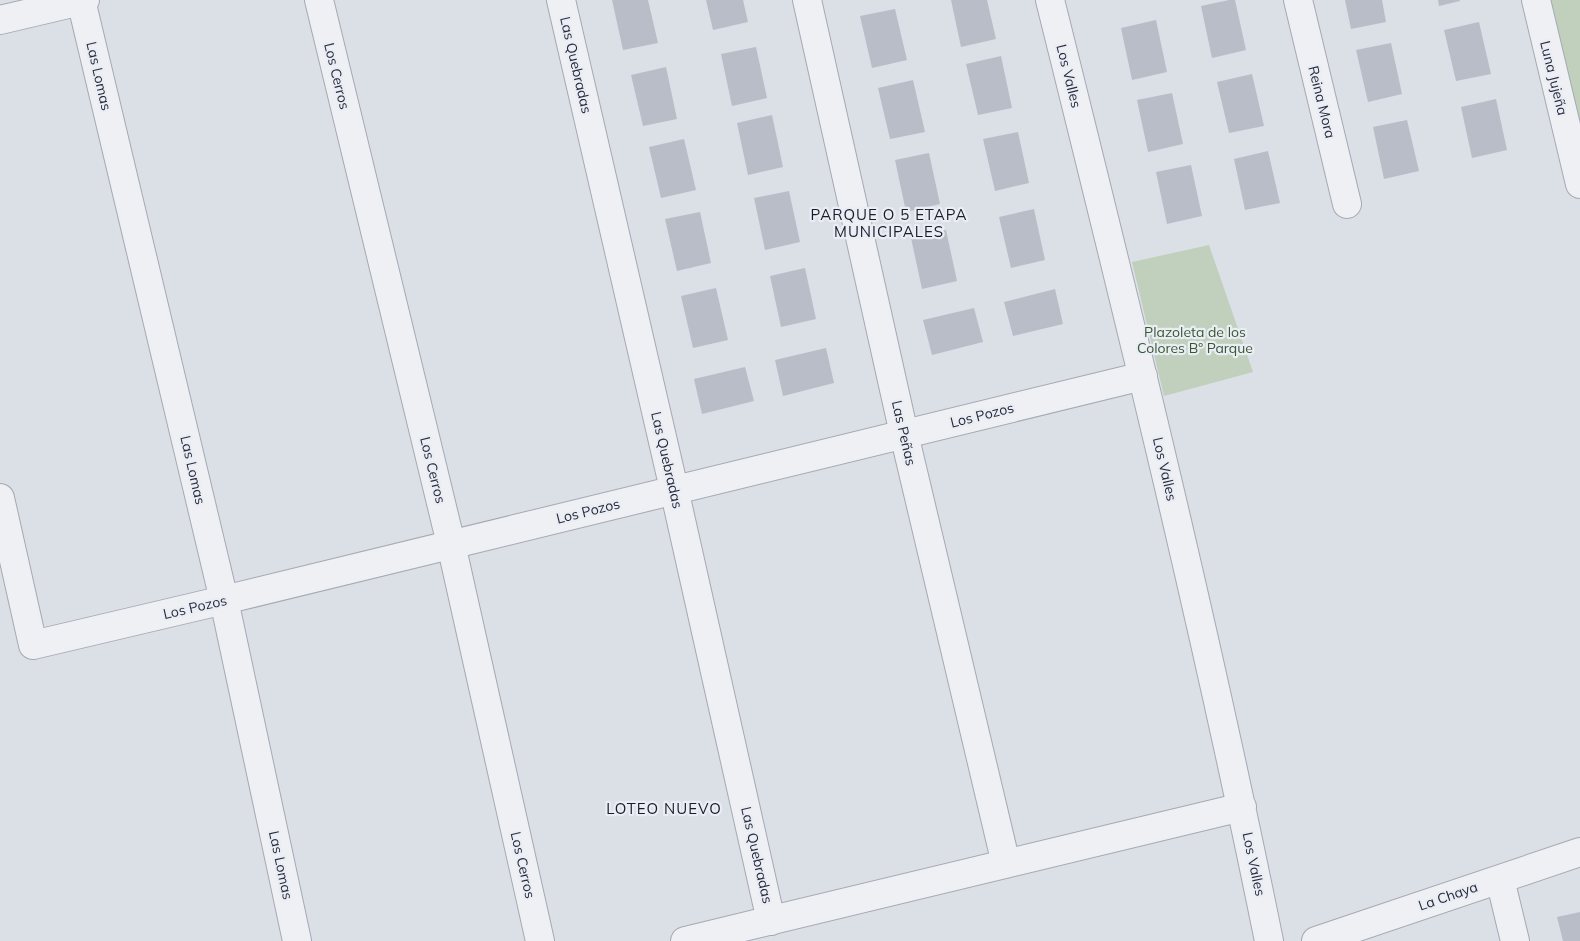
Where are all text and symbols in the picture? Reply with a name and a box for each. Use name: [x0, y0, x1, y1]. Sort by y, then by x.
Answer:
street label: Las Quebradas: [556, 15, 596, 115]
street label: Luna Jujeña: [1536, 39, 1572, 117]
street label: Las Lomas: [82, 40, 116, 112]
street label: Los Cerros: [320, 41, 354, 111]
street label: Los Valles: [1052, 42, 1086, 110]
street label: Reina Mora: [1304, 64, 1340, 140]
district label: PARQUE O 5 ETAPA MUNICIPALES: [811, 205, 967, 241]
park label: Plazoleta de los Colores Bº Parque: [1137, 323, 1253, 357]
street label: Los Pozos: [948, 398, 1016, 432]
street label: Las Peñas: [888, 399, 920, 468]
street label: Las Quebradas: [647, 410, 687, 510]
street label: Las Lomas: [176, 434, 210, 506]
street label: Los Cerros: [416, 435, 450, 505]
street label: Los Valles: [1149, 435, 1181, 503]
street label: Los Pozos: [554, 494, 622, 528]
street label: Los Pozos: [161, 591, 229, 623]
district label: LOTEO NUEVO: [606, 799, 722, 818]
street label: Las Quebradas: [737, 805, 777, 905]
street label: Las Lomas: [265, 829, 297, 901]
street label: Los Cerros: [507, 830, 539, 900]
street label: Los Valles: [1238, 830, 1270, 898]
street label: La Chaya: [1416, 877, 1480, 915]

